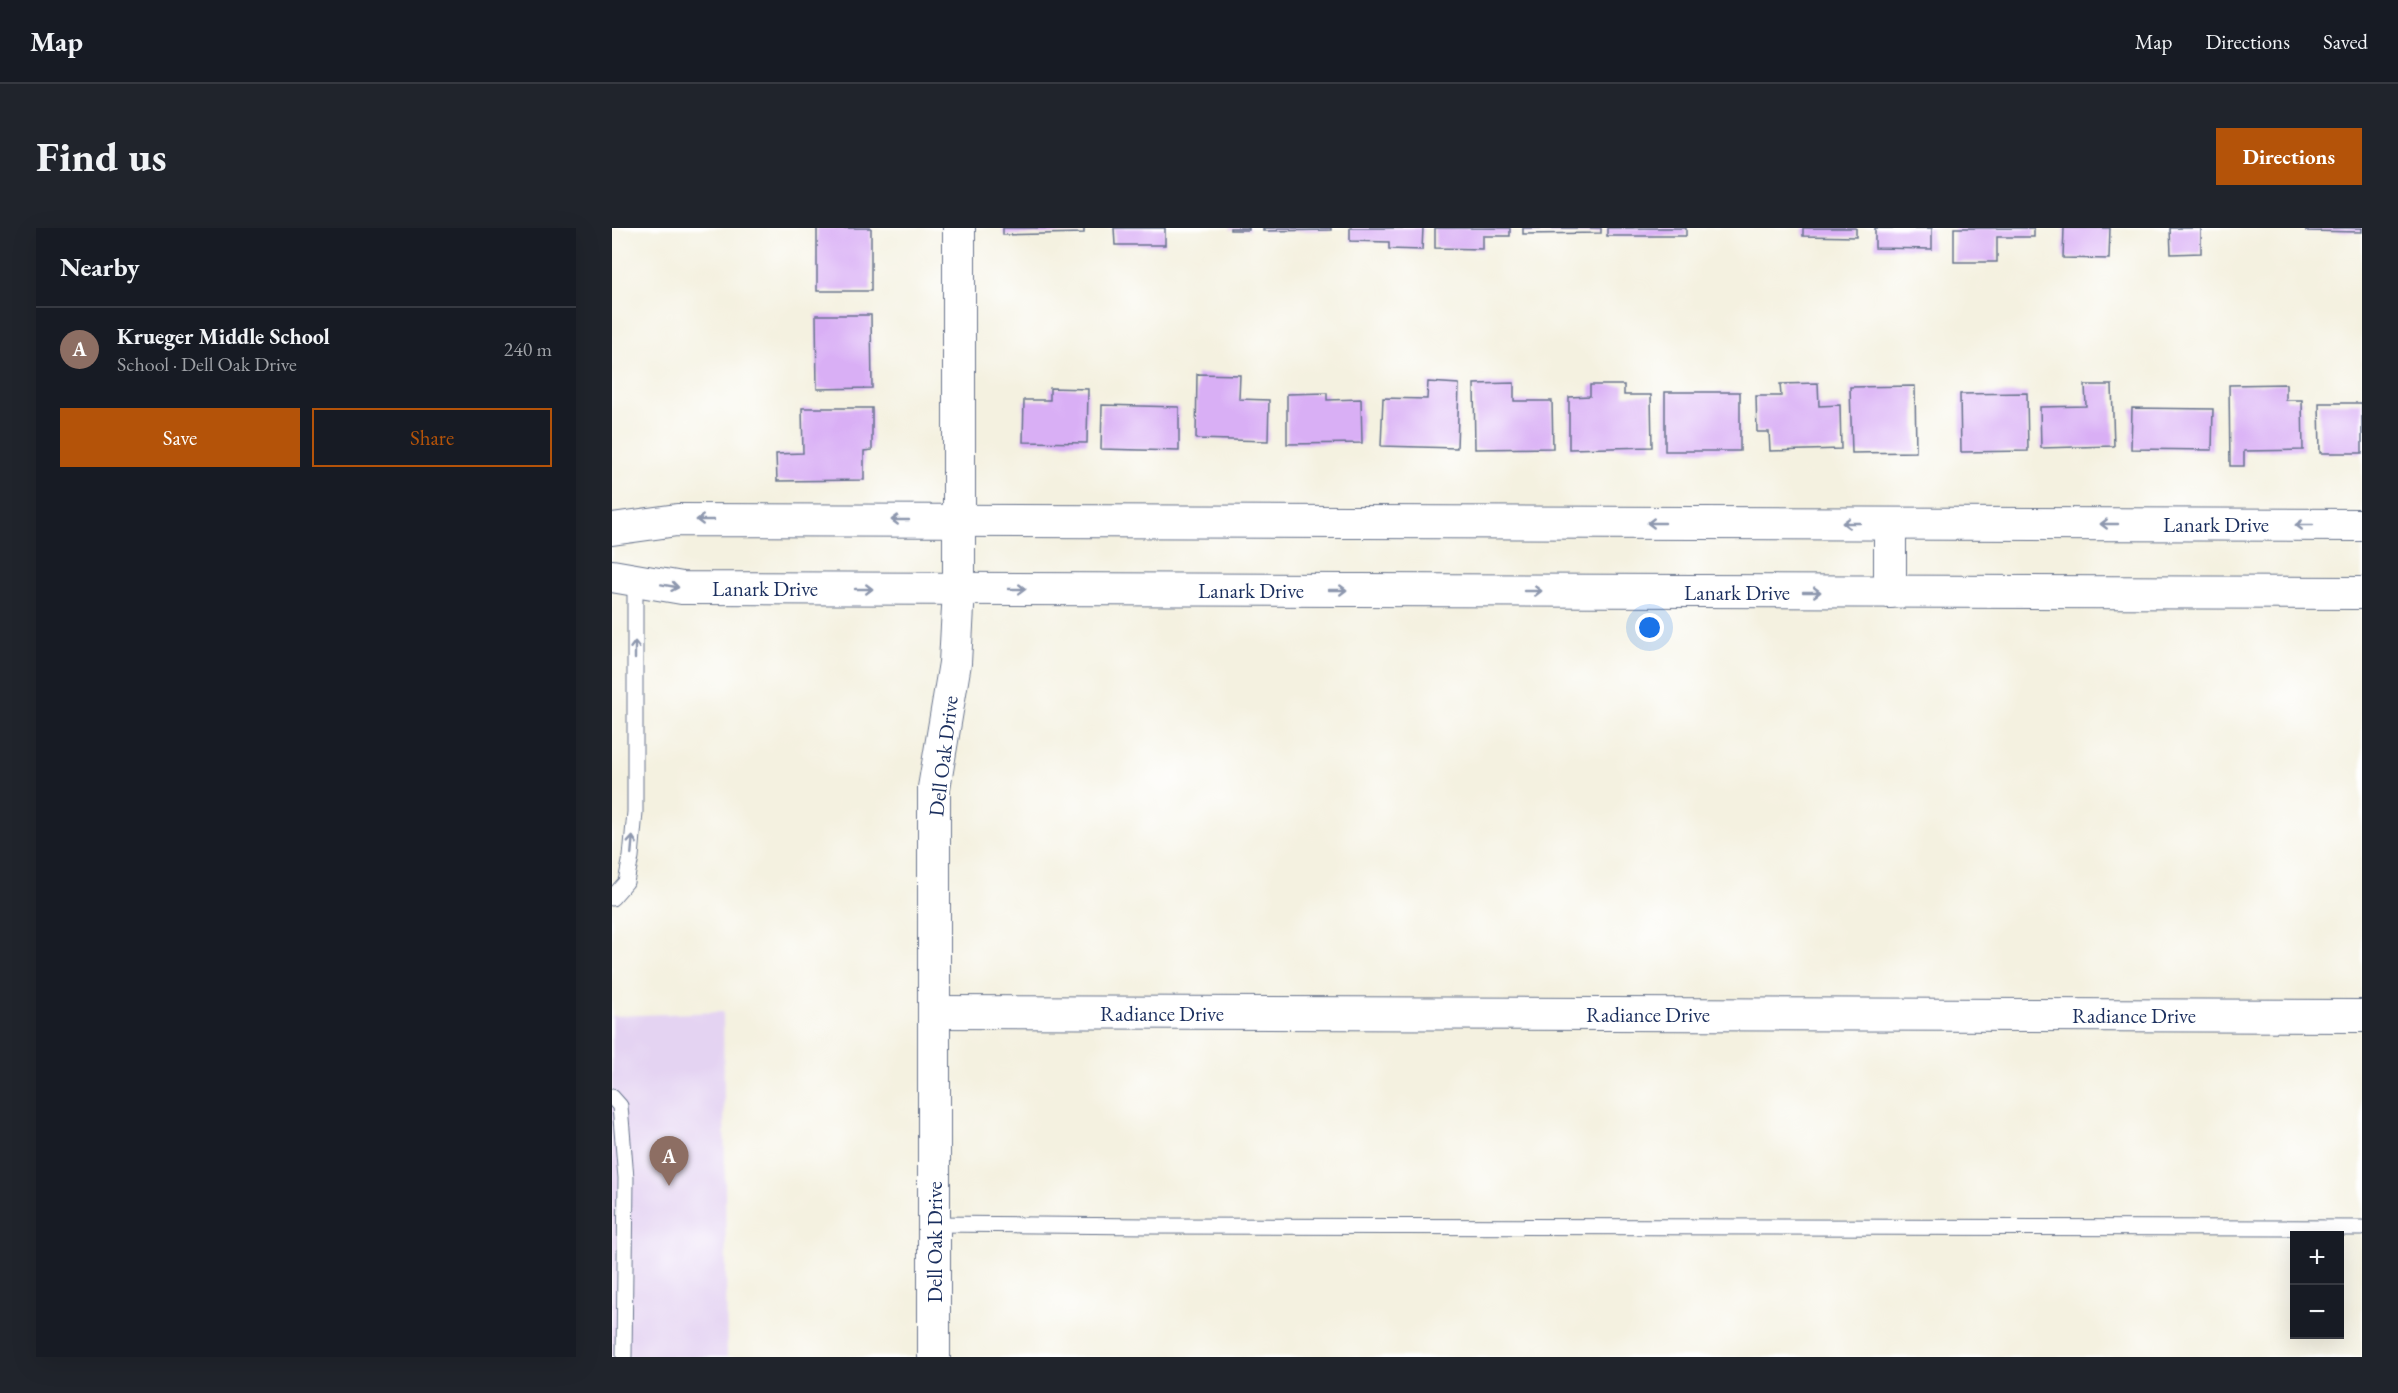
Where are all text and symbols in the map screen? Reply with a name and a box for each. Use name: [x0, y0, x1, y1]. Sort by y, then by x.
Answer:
text: Map: [30, 23, 83, 59]
text: Map: [2135, 28, 2172, 55]
text: Directions: [2205, 28, 2290, 55]
text: Saved: [2323, 28, 2368, 55]
button: Directions: [2216, 128, 2362, 185]
text: Find us: [36, 129, 167, 184]
text: Nearby: [60, 250, 140, 284]
text: Krueger Middle School: [117, 322, 330, 351]
text: A: [72, 336, 87, 362]
text: 240 m: [504, 336, 552, 362]
text: School · Dell Oak Drive: [117, 351, 297, 377]
button: Save: [60, 408, 300, 467]
button: Share: [312, 408, 552, 467]
street label: Lanark Drive: [2163, 511, 2269, 538]
one-way arrow: [696, 514, 716, 526]
one-way arrow: [891, 514, 911, 526]
one-way arrow: [1646, 517, 1666, 529]
one-way arrow: [1841, 517, 1861, 529]
one-way arrow: [2099, 518, 2119, 530]
one-way arrow: [2294, 519, 2314, 531]
street label: Lanark Drive: [712, 575, 818, 602]
street label: Lanark Drive: [1198, 577, 1304, 604]
street label: Lanark Drive: [1684, 579, 1790, 606]
one-way arrow: [659, 581, 679, 592]
one-way arrow: [854, 583, 874, 595]
one-way arrow: [1007, 583, 1027, 595]
one-way arrow: [1328, 584, 1348, 596]
one-way arrow: [1523, 585, 1543, 597]
one-way arrow: [1802, 586, 1822, 598]
your location: [1635, 613, 1664, 642]
one-way arrow: [629, 641, 641, 661]
street label: Dell Oak Drive: [922, 694, 964, 818]
one-way arrow: [627, 836, 638, 856]
street label: Radiance Drive: [1100, 1000, 1224, 1027]
street label: Radiance Drive: [1586, 1001, 1710, 1028]
street label: Radiance Drive: [2072, 1002, 2196, 1029]
pin: A: [650, 1136, 688, 1186]
street label: Dell Oak Drive: [921, 1181, 948, 1303]
map controls: [2290, 1231, 2344, 1339]
button: +: [2290, 1231, 2344, 1285]
button: −: [2290, 1285, 2344, 1339]

